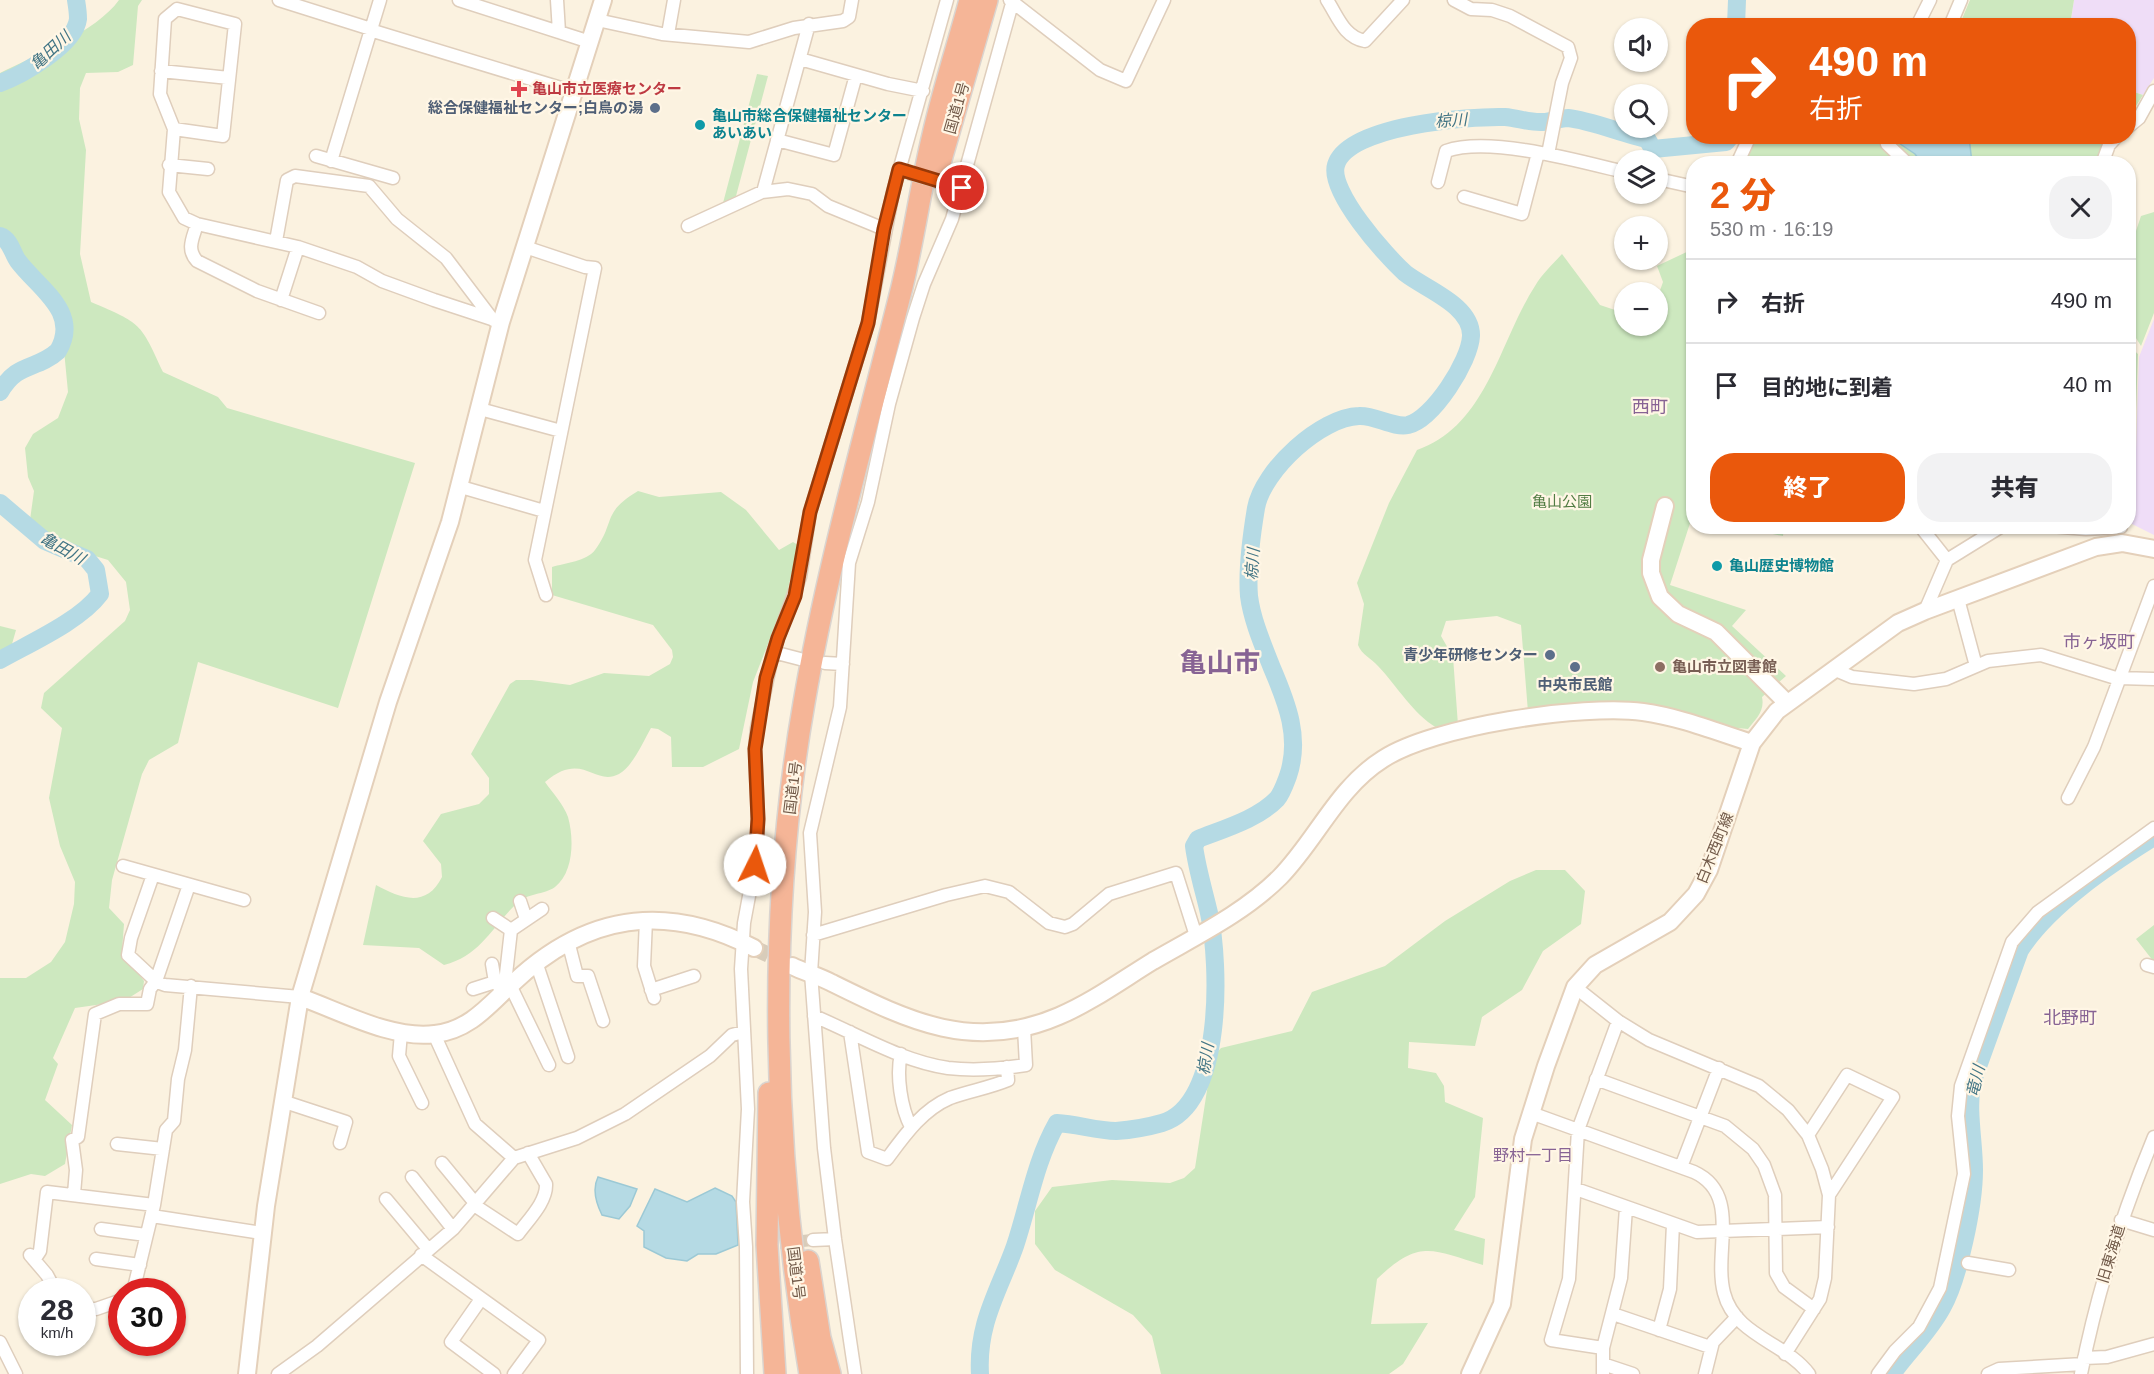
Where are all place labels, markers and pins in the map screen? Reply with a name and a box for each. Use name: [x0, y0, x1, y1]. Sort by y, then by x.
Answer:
marker: 亀山市立医療センター: [510, 80, 528, 98]
place label: 亀山市立医療センター: [532, 80, 682, 97]
place label: 総合保健福祉センター;白鳥の湯: [428, 99, 643, 116]
marker: 総合保健福祉センター;白鳥の湯: [648, 101, 662, 115]
place label: 亀山市総合保健福祉センター あいあい: [712, 107, 907, 141]
marker: 亀山市総合保健福祉センター あいあい: [693, 118, 707, 132]
pin: [936, 162, 987, 213]
place label: 亀山歴史博物館: [1729, 557, 1834, 574]
marker: 亀山歴史博物館: [1710, 559, 1724, 573]
place label: 青少年研修センター: [1403, 646, 1538, 663]
marker: 青少年研修センター: [1543, 648, 1557, 662]
place label: 亀山市立図書館: [1672, 658, 1777, 675]
marker: 中央市民館: [1568, 660, 1582, 674]
marker: 亀山市立図書館: [1653, 660, 1667, 674]
place label: 中央市民館: [1537, 676, 1613, 693]

